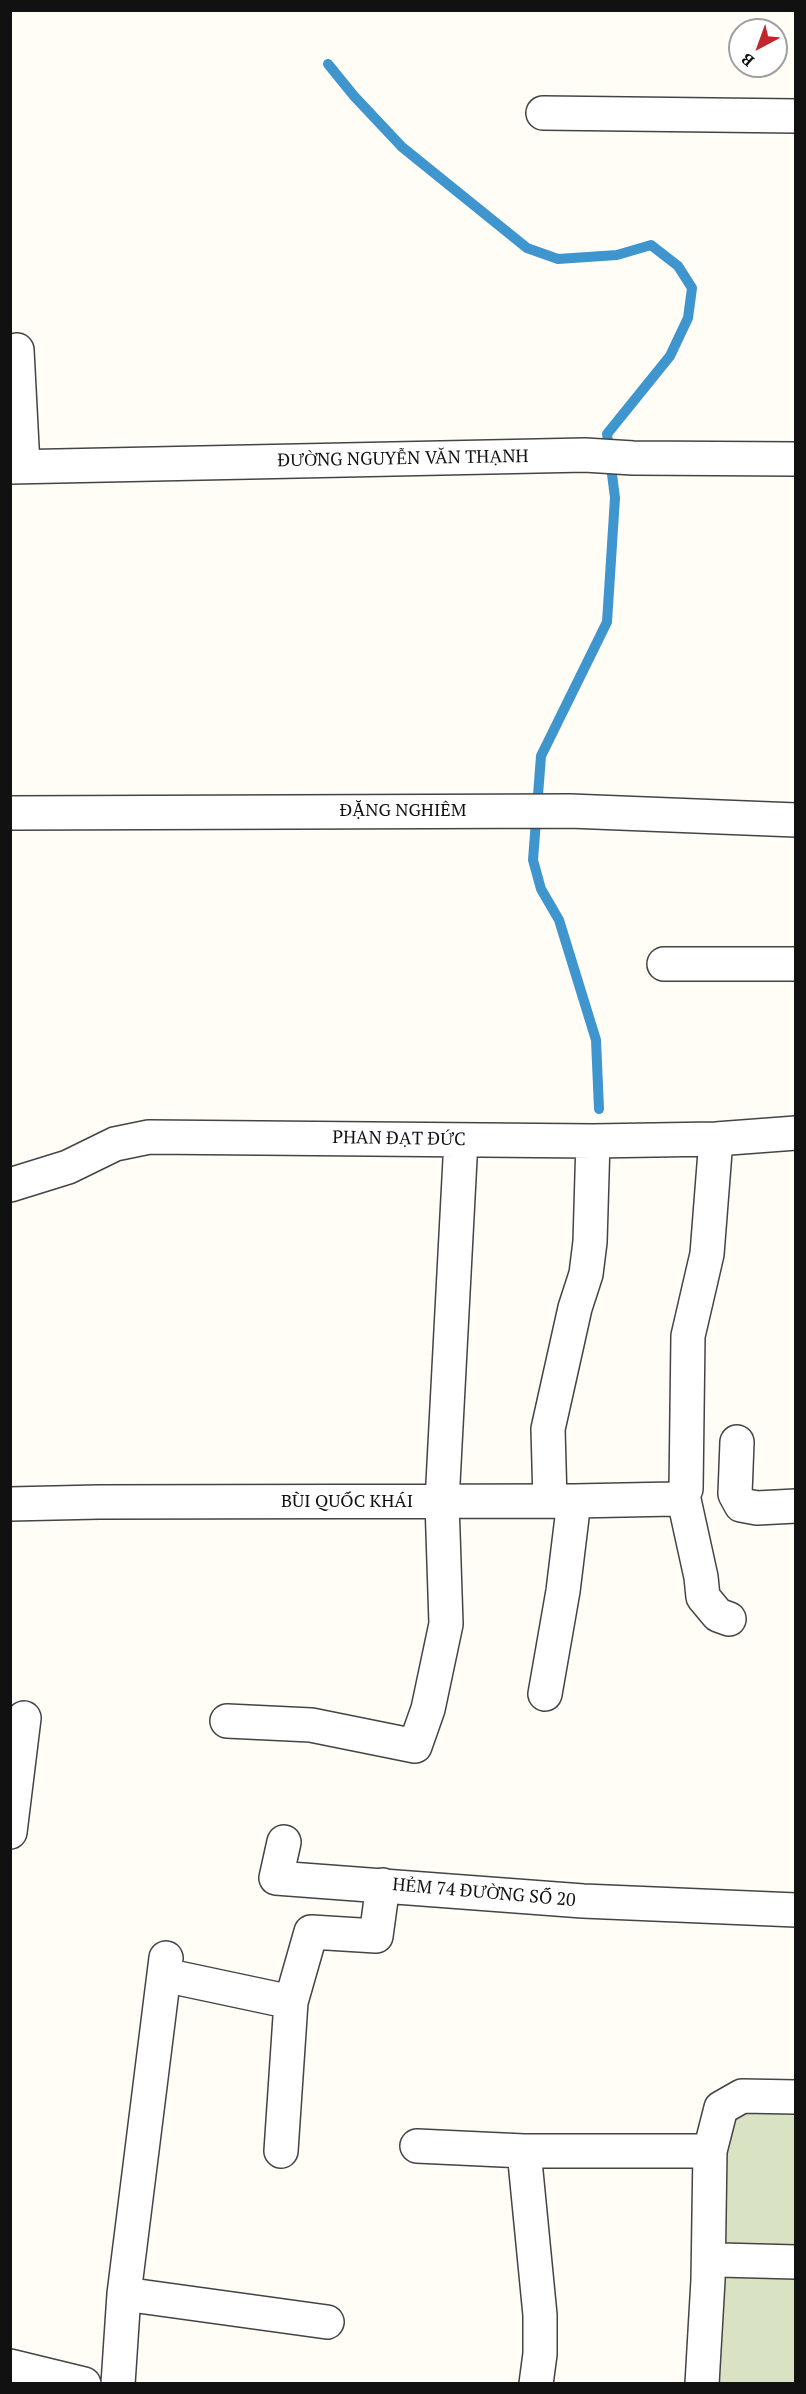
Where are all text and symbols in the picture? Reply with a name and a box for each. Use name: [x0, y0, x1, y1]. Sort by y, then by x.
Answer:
north arrow: [728, 18, 788, 78]
text: B: [736, 48, 759, 72]
street label: ĐƯỜNG NGUYỄN VĂN THẠNH: [277, 446, 529, 472]
street label: ĐẶNG NGHIÊM: [340, 800, 466, 822]
street label: PHAN ĐẠT ĐỨC: [332, 1127, 466, 1151]
street label: BÙI QUỐC KHÁI: [281, 1491, 413, 1513]
street label: HẺM 74 ĐƯỜNG SỐ 20: [391, 1874, 577, 1912]

